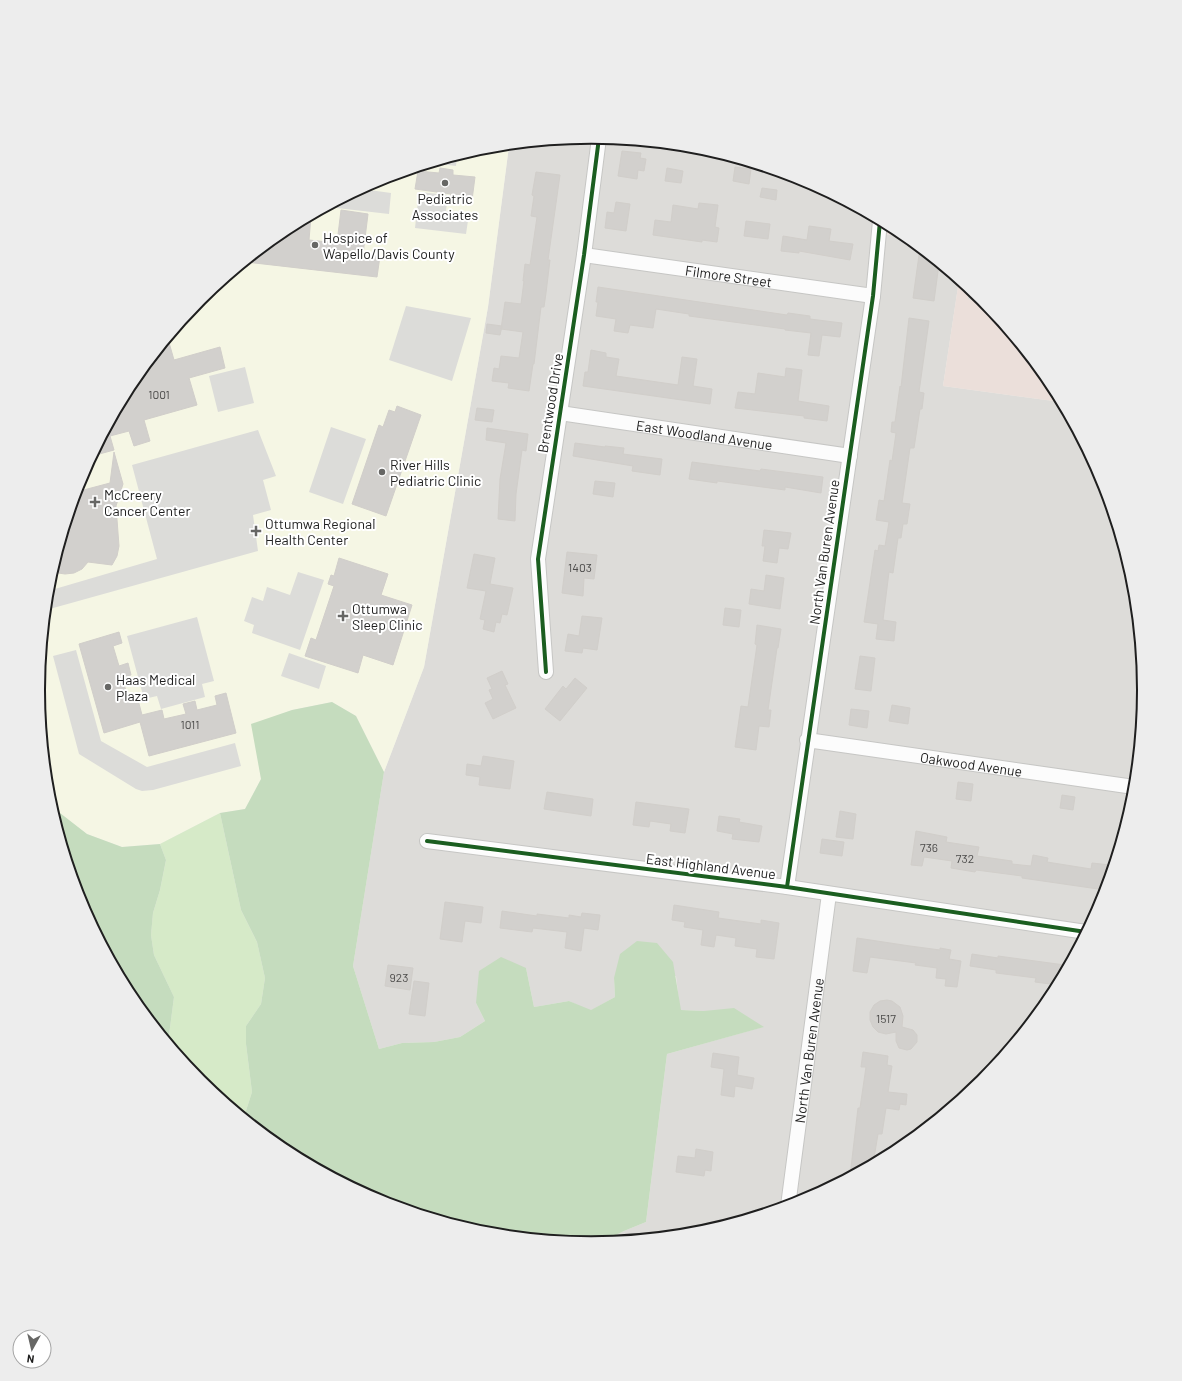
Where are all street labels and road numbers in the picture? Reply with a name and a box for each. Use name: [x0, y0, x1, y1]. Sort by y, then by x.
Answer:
street label: Filmore Street: [684, 261, 773, 290]
street label: Brentwood Drive: [534, 352, 566, 454]
street label: East Woodland Avenue: [635, 416, 774, 453]
street label: North Van Buren Avenue: [805, 478, 843, 626]
street label: Oakwood Avenue: [919, 748, 1023, 779]
street label: East Highland Avenue: [645, 850, 777, 882]
street label: North Van Buren Avenue: [790, 977, 826, 1124]

